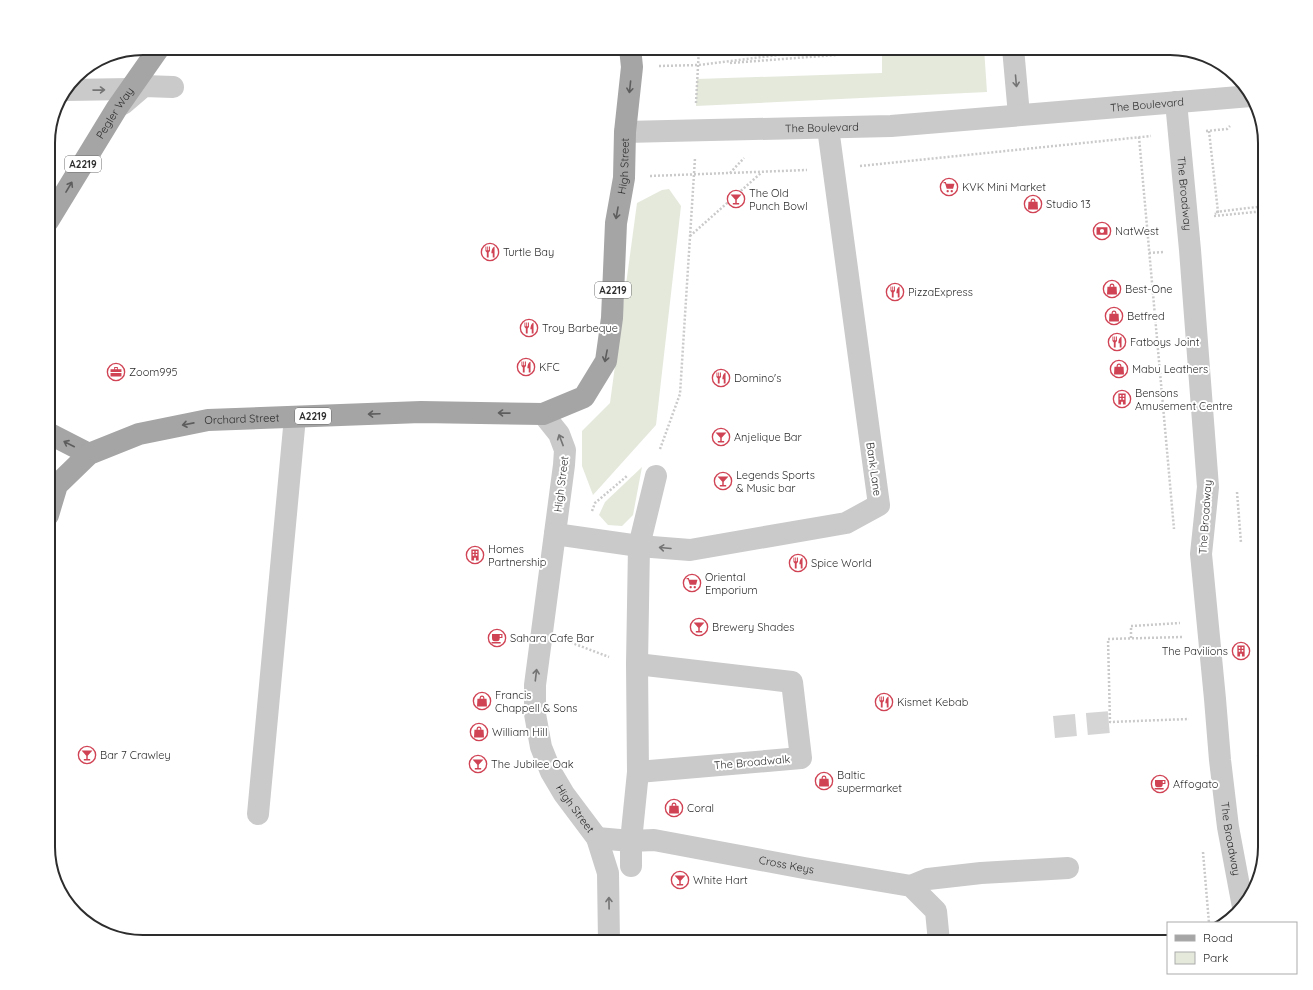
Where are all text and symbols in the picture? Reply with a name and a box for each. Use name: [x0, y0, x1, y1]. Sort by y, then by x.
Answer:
one-way arrow: [1012, 75, 1019, 88]
one-way arrow: [626, 80, 634, 93]
street label: Pegler Way: [93, 84, 137, 141]
one-way arrow: [92, 86, 105, 93]
street label: The Boulevard: [1110, 95, 1184, 115]
street label: The Boulevard: [785, 120, 859, 135]
street label: High Street: [614, 137, 632, 195]
road number: A2219: [65, 156, 101, 172]
street label: The Broadway: [1174, 156, 1195, 231]
supermarket icon: KVK Mini Market: [939, 177, 959, 197]
place label: KVK Mini Market: [962, 180, 1046, 194]
one-way arrow: [65, 181, 73, 193]
place label: The Old Punch Bowl: [749, 186, 808, 213]
bar icon: The Old Punch Bowl: [726, 189, 746, 209]
shop icon: Studio 13: [1023, 194, 1043, 214]
place label: Studio 13: [1046, 197, 1091, 211]
one-way arrow: [613, 206, 621, 219]
bank icon: NatWest: [1092, 221, 1112, 241]
place label: NatWest: [1115, 224, 1159, 238]
restaurant icon: Turtle Bay: [480, 242, 500, 262]
place label: Turtle Bay: [503, 245, 554, 259]
shop icon: Best-One: [1102, 279, 1122, 299]
road number: A2219: [595, 282, 631, 298]
restaurant icon: PizzaExpress: [885, 282, 905, 302]
place label: Best-One: [1125, 282, 1173, 296]
place label: PizzaExpress: [908, 285, 973, 299]
shop icon: Betfred: [1104, 306, 1124, 326]
place label: Betfred: [1127, 309, 1165, 323]
restaurant icon: Troy Barbeque: [519, 318, 539, 338]
place label: Troy Barbeque: [542, 321, 618, 335]
restaurant icon: Fatboys Joint: [1107, 332, 1127, 352]
place label: Fatboys Joint: [1130, 335, 1200, 349]
one-way arrow: [602, 349, 610, 362]
restaurant icon: KFC: [516, 357, 536, 377]
shop icon: Mabu Leathers: [1109, 359, 1129, 379]
place label: KFC: [539, 360, 560, 374]
office icon: Zoom995: [106, 362, 126, 382]
place label: Mabu Leathers: [1132, 362, 1208, 376]
place label: Zoom995: [129, 365, 178, 379]
restaurant icon: Domino's: [711, 368, 731, 388]
place label: Domino's: [734, 371, 781, 385]
place label: Bensons Amusement Centre: [1135, 386, 1233, 413]
building icon: Bensons Amusement Centre: [1112, 389, 1132, 409]
road number: A2219: [295, 408, 331, 424]
street label: Orchard Street: [204, 410, 280, 427]
one-way arrow: [368, 410, 381, 417]
one-way arrow: [498, 410, 511, 417]
one-way arrow: [182, 421, 195, 429]
bar icon: Anjelique Bar: [711, 427, 731, 447]
place label: Anjelique Bar: [734, 430, 803, 444]
one-way arrow: [557, 435, 565, 447]
one-way arrow: [63, 440, 75, 447]
street label: Bank Lane: [863, 441, 885, 497]
street label: High Street: [551, 455, 571, 513]
place label: Legends Sports & Music bar: [736, 468, 815, 495]
bar icon: Legends Sports & Music bar: [713, 471, 733, 491]
street label: The Broadway: [1195, 479, 1215, 555]
place label: Homes Partnership: [488, 542, 547, 569]
building icon: Homes Partnership: [465, 545, 485, 565]
one-way arrow: [659, 545, 672, 552]
restaurant icon: Spice World: [788, 553, 808, 573]
place label: Spice World: [811, 556, 872, 570]
place label: Oriental Emporium: [705, 570, 757, 597]
supermarket icon: Oriental Emporium: [682, 573, 702, 593]
bar icon: Brewery Shades: [689, 617, 709, 637]
place label: Brewery Shades: [712, 620, 794, 634]
cafe icon: Sahara Cafe Bar: [487, 628, 507, 648]
place label: Sahara Cafe Bar: [510, 631, 595, 645]
building icon: The Pavilions: [1231, 641, 1251, 661]
place label: The Pavilions: [1162, 644, 1228, 658]
one-way arrow: [533, 669, 540, 682]
place label: Francis Chappell & Sons: [495, 688, 578, 715]
shop icon: Francis Chappell & Sons: [472, 691, 492, 711]
restaurant icon: Kismet Kebab: [874, 692, 894, 712]
place label: Kismet Kebab: [897, 695, 969, 709]
shop icon: William Hill: [469, 722, 489, 742]
place label: William Hill: [492, 725, 547, 739]
bar icon: Bar 7 Crawley: [77, 745, 97, 765]
place label: Bar 7 Crawley: [100, 748, 171, 762]
street label: The Broadwalk: [713, 752, 791, 772]
bar icon: The Jubilee Oak: [468, 754, 488, 774]
place label: The Jubilee Oak: [491, 757, 574, 771]
place label: Baltic supermarket: [837, 768, 902, 795]
shop icon: Baltic supermarket: [814, 771, 834, 791]
cafe icon: Affogato: [1150, 774, 1170, 794]
place label: Affogato: [1173, 777, 1219, 791]
street label: High Street: [553, 782, 598, 836]
shop icon: Coral: [664, 798, 684, 818]
place label: Coral: [687, 801, 714, 815]
street label: The Broadway: [1218, 801, 1244, 877]
street label: Cross Keys: [758, 853, 815, 877]
bar icon: White Hart: [670, 870, 690, 890]
place label: White Hart: [693, 873, 748, 887]
one-way arrow: [605, 897, 613, 910]
legend: [1167, 922, 1297, 974]
text: Road: [1203, 930, 1233, 945]
text: Park: [1203, 950, 1228, 965]

